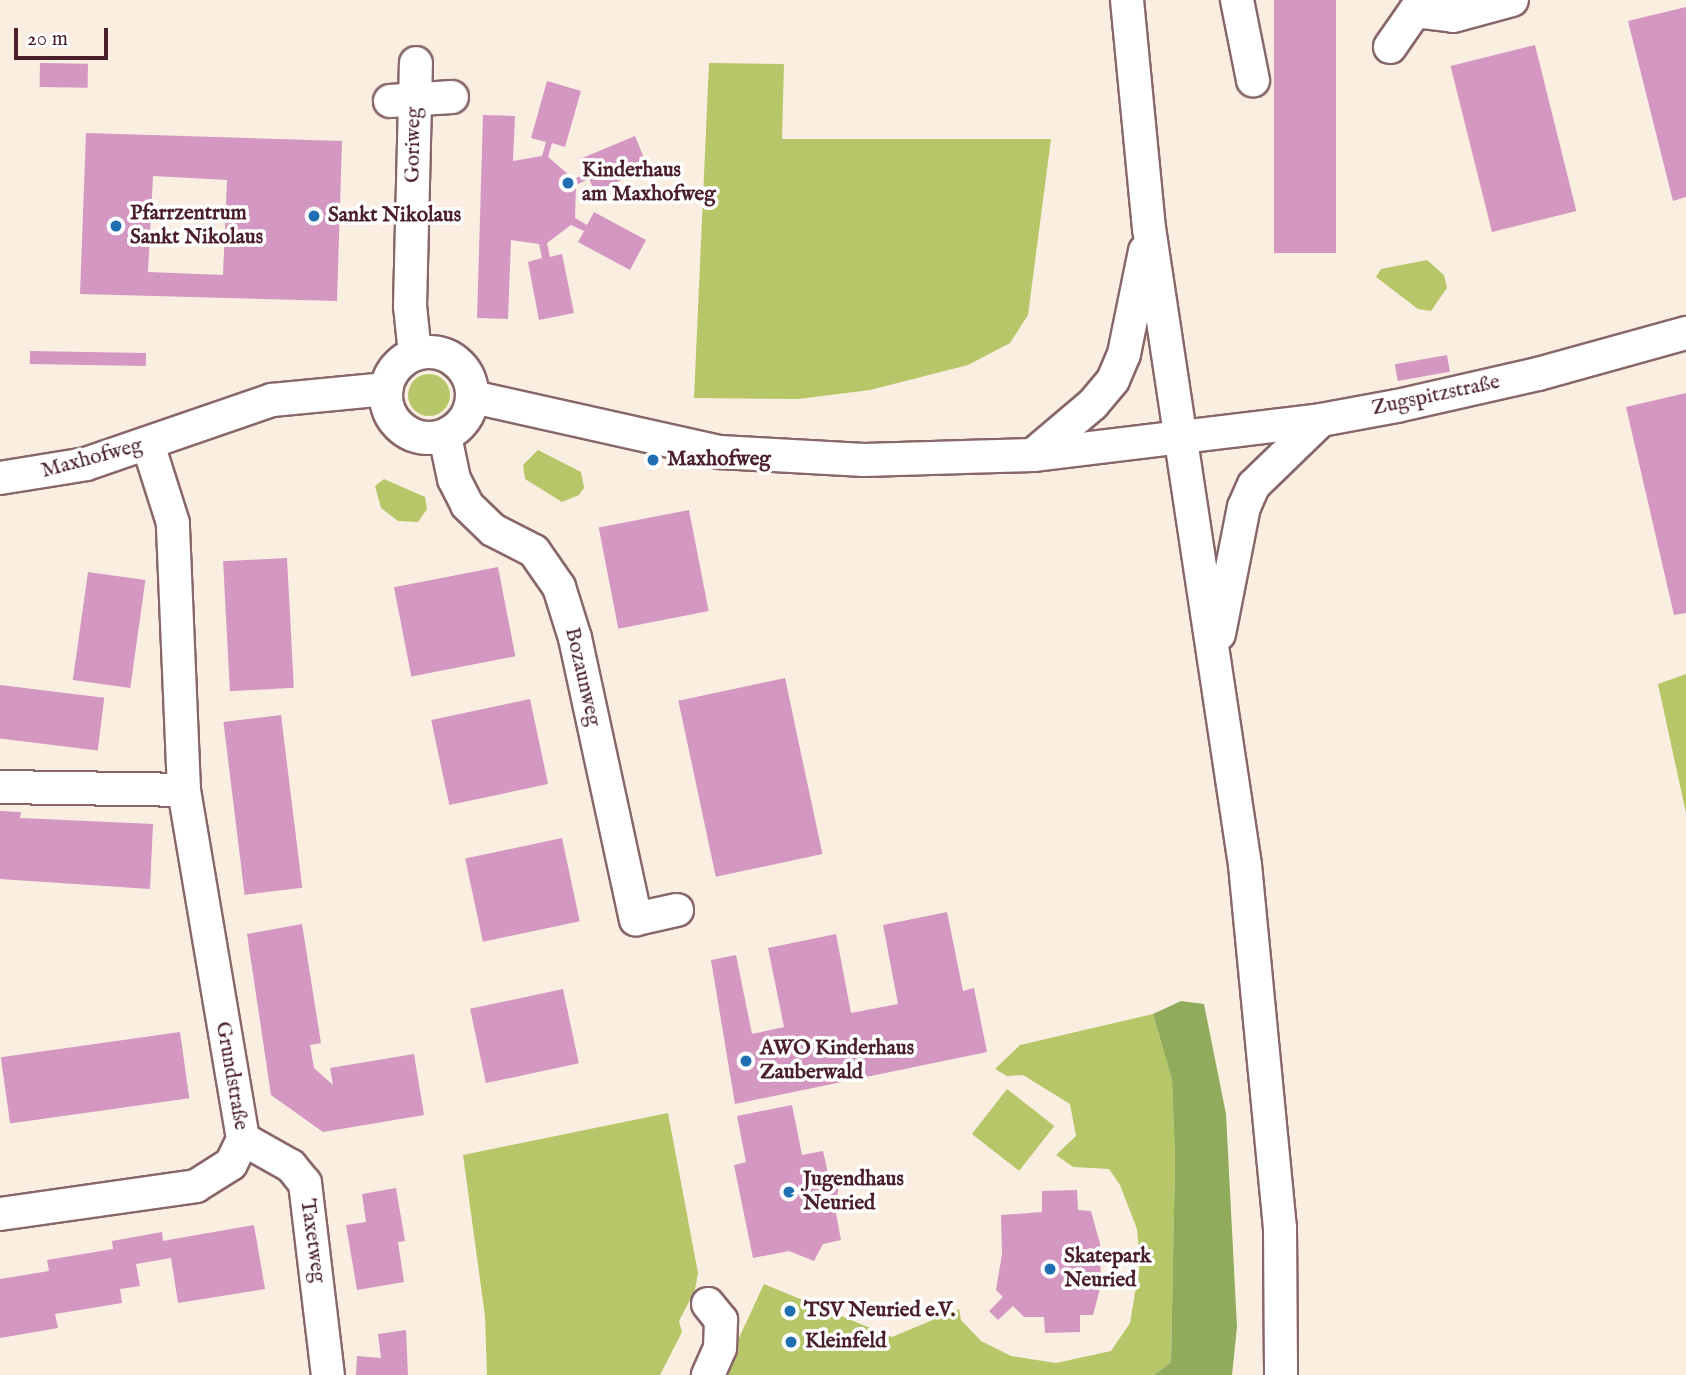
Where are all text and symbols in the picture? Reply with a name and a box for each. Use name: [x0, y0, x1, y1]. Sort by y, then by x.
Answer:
scale bar: [18, 14, 112, 58]
text: 20 m: [27, 26, 68, 53]
street label: Goriweg: [401, 107, 427, 183]
place label: Kinderhaus am Maxhofweg: [582, 158, 716, 208]
marker: Kinderhaus am Maxhofweg: [560, 175, 576, 191]
place label: Pfarrzentrum Sankt Nikolaus: [130, 201, 263, 251]
place label: Sankt Nikolaus: [328, 203, 461, 229]
marker: Sankt Nikolaus: [306, 208, 322, 224]
marker: Pfarrzentrum Sankt Nikolaus: [108, 218, 124, 234]
street label: Zugspitzstraße: [1370, 370, 1502, 422]
street label: Maxhofweg: [39, 433, 145, 485]
place label: Maxhofweg: [667, 447, 771, 473]
marker: Maxhofweg: [645, 452, 661, 468]
street label: Bozaunweg: [558, 625, 606, 729]
street label: Grundstraße: [209, 1020, 253, 1132]
place label: AWO Kinderhaus Zauberwald: [760, 1036, 914, 1086]
marker: AWO Kinderhaus Zauberwald: [738, 1053, 754, 1069]
place label: Jugendhaus Neuried: [803, 1167, 904, 1217]
marker: Jugendhaus Neuried: [781, 1184, 797, 1200]
street label: Taxetweg: [294, 1197, 330, 1285]
place label: Skatepark Neuried: [1064, 1244, 1151, 1294]
marker: Skatepark Neuried: [1042, 1261, 1058, 1277]
place label: TSV Neuried e.V.: [804, 1298, 955, 1324]
marker: TSV Neuried e.V.: [782, 1303, 798, 1319]
place label: Kleinfeld: [805, 1329, 886, 1355]
marker: Kleinfeld: [783, 1334, 799, 1350]

